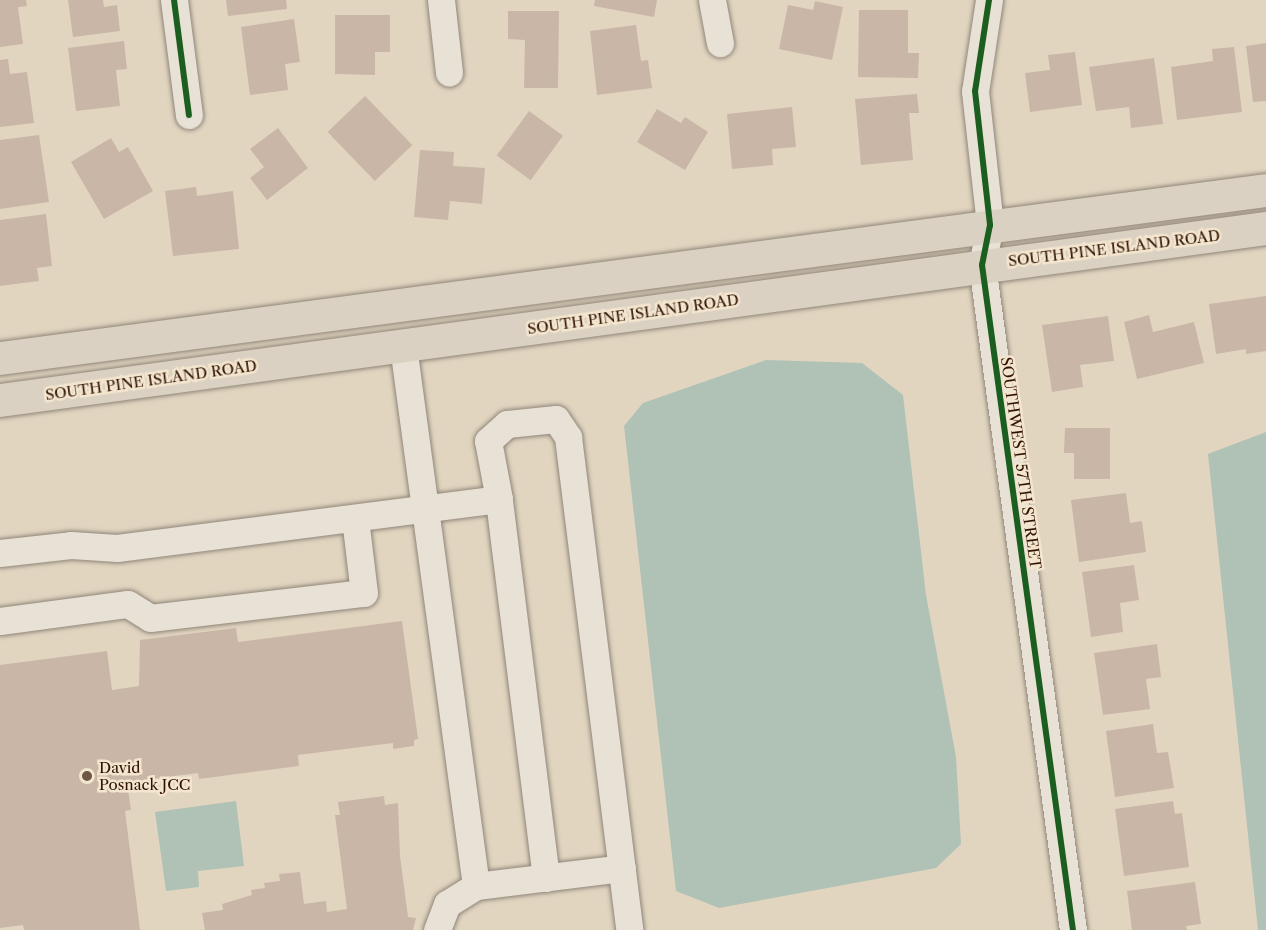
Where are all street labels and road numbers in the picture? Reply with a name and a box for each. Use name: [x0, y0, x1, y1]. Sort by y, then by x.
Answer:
street label: SOUTH PINE ISLAND ROAD: [1007, 226, 1221, 270]
street label: SOUTH PINE ISLAND ROAD: [526, 290, 740, 338]
street label: SOUTHWEST 57TH STREET: [997, 355, 1045, 571]
street label: SOUTH PINE ISLAND ROAD: [44, 356, 258, 404]

